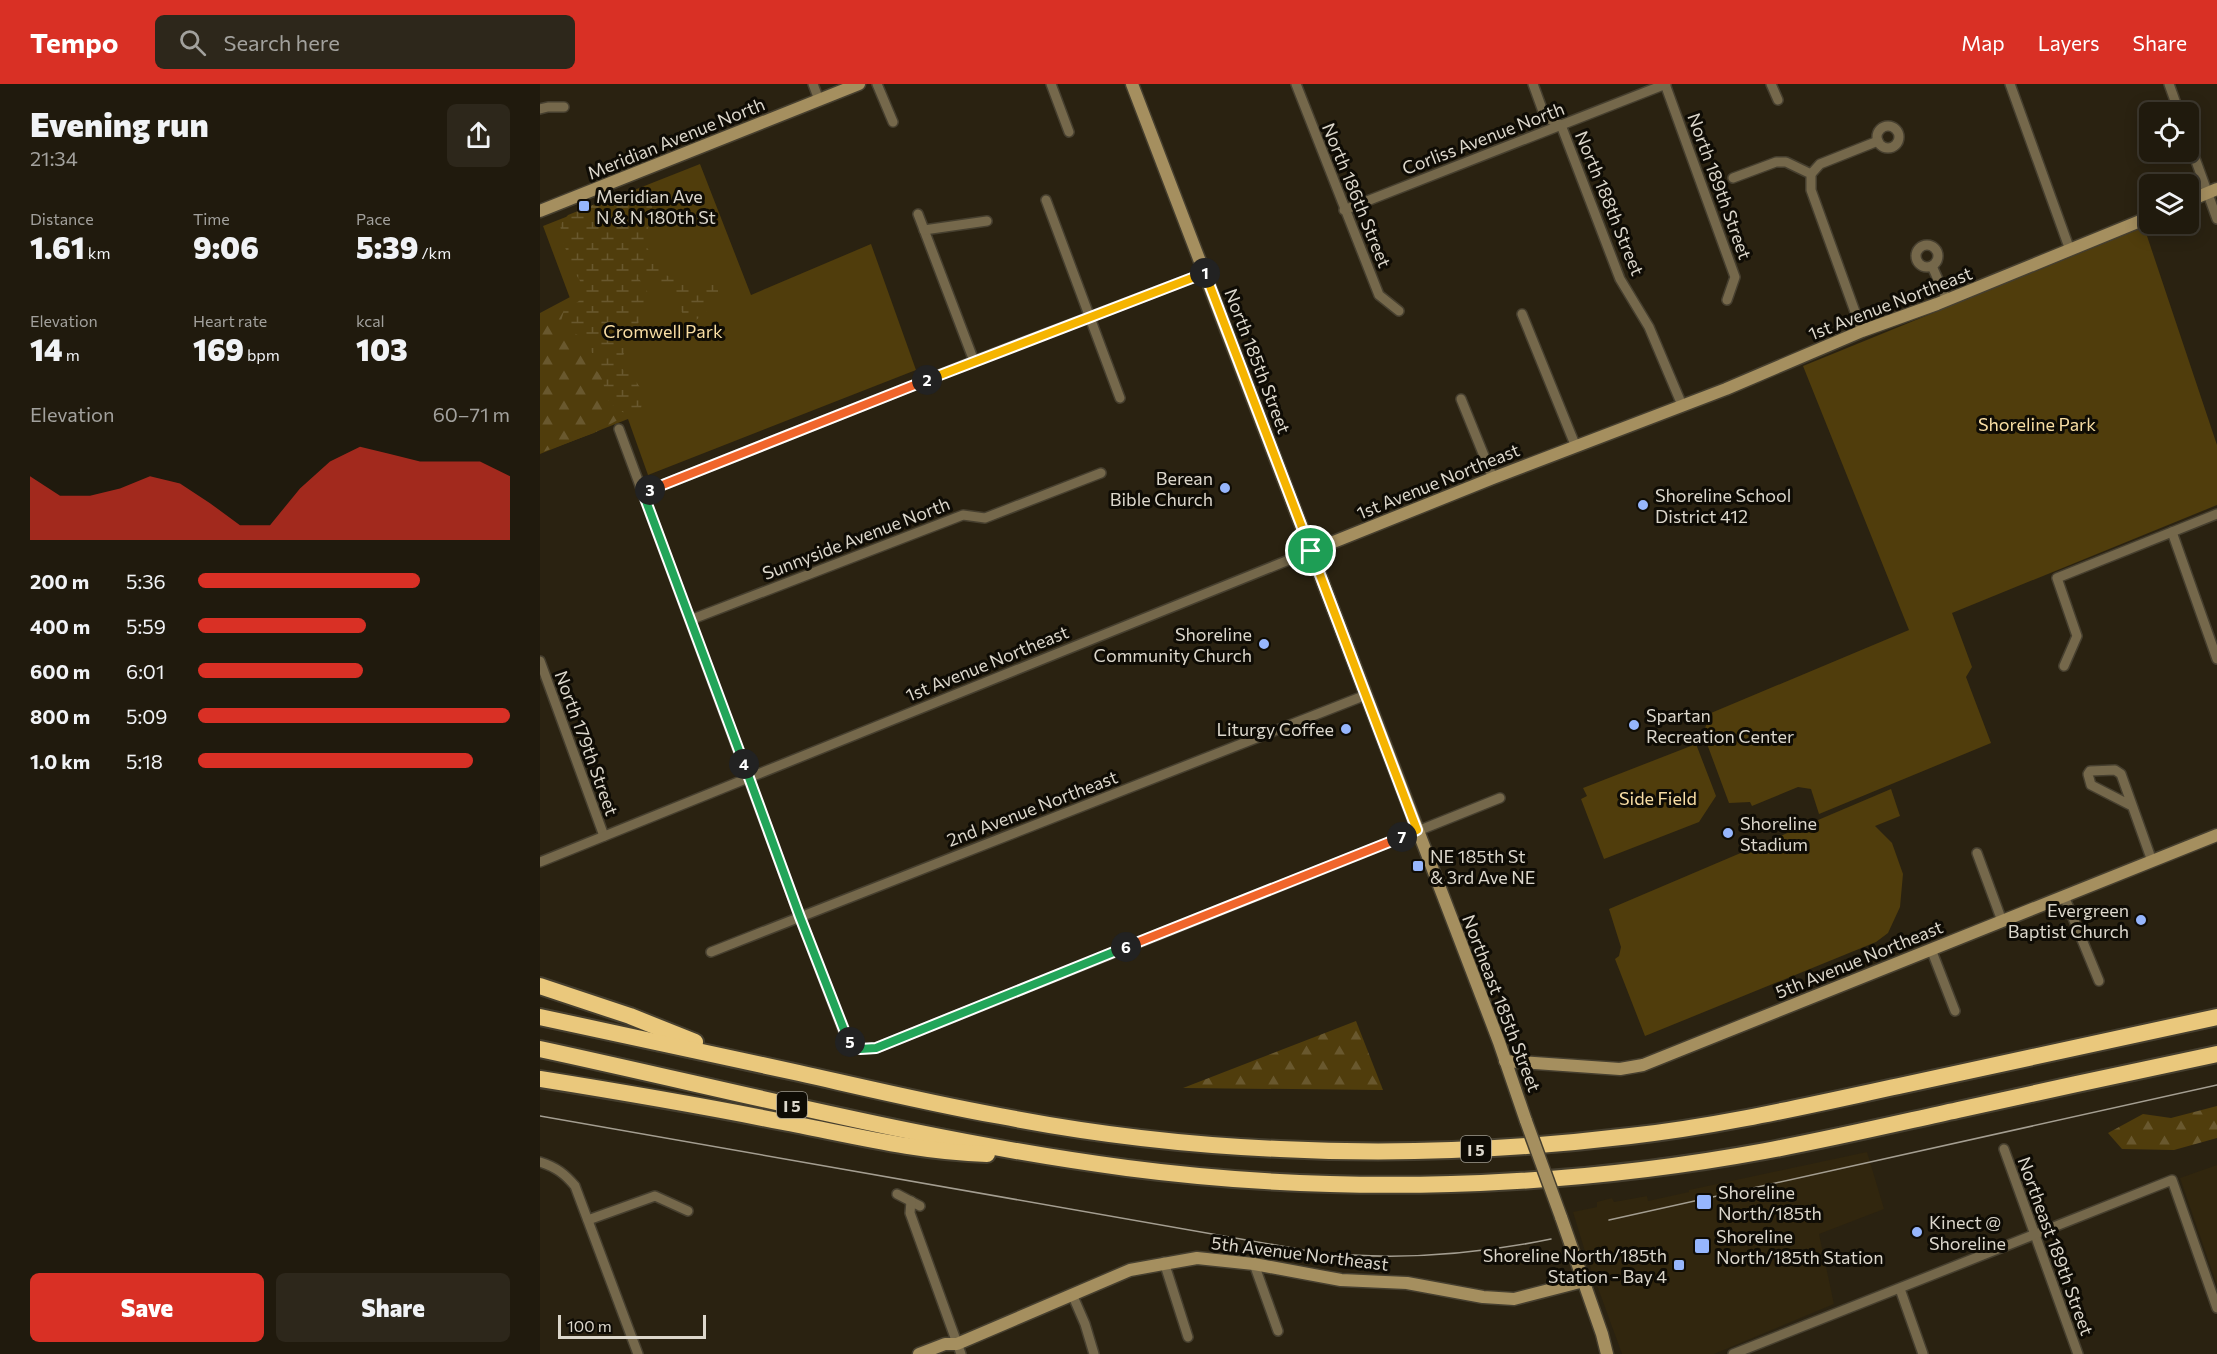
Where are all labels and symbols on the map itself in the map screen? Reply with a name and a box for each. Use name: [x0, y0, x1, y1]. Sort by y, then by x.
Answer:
street label: Meridian Avenue North: [584, 92, 768, 184]
street label: Corliss Avenue North: [1399, 97, 1567, 179]
street label: North 189th Street: [1683, 110, 1757, 262]
street label: North 186th Street: [1318, 119, 1396, 271]
street label: North 188th Street: [1571, 127, 1649, 279]
place label: Meridian Ave N & N 180th St: [596, 185, 716, 228]
marker: Meridian Ave N & N 180th St: [577, 199, 591, 213]
pin: 1: [1190, 258, 1220, 288]
street label: 1st Avenue Northeast: [1805, 262, 1975, 344]
street label: North 185th Street: [1220, 285, 1296, 437]
park label: Cromwell Park: [603, 320, 723, 342]
pin: 2: [912, 365, 942, 395]
park label: Shoreline Park: [1978, 413, 2096, 435]
street label: 1st Avenue Northeast: [1353, 438, 1523, 524]
place label: Berean Bible Church: [1110, 467, 1213, 510]
pin: 3: [635, 475, 665, 505]
marker: Berean Bible Church: [1218, 481, 1232, 495]
place label: Shoreline School District 412: [1655, 484, 1791, 527]
street label: Sunnyside Avenue North: [759, 492, 953, 584]
marker: Shoreline School District 412: [1636, 498, 1650, 512]
pin: [1285, 525, 1336, 576]
street label: 1st Avenue Northeast: [902, 620, 1072, 706]
place label: Shoreline Community Church: [1094, 623, 1252, 666]
marker: Shoreline Community Church: [1257, 637, 1271, 651]
street label: North 179th Street: [551, 667, 623, 819]
place label: Spartan Recreation Center: [1646, 704, 1794, 747]
place label: Liturgy Coffee: [1217, 718, 1334, 740]
marker: Spartan Recreation Center: [1627, 718, 1641, 732]
marker: Liturgy Coffee: [1339, 722, 1353, 736]
pin: 4: [729, 749, 759, 779]
street label: 2nd Avenue Northeast: [943, 765, 1121, 851]
park label: Side Field: [1619, 787, 1697, 809]
place label: Shoreline Stadium: [1740, 812, 1817, 855]
pin: 7: [1387, 822, 1417, 852]
marker: Shoreline Stadium: [1721, 826, 1735, 840]
place label: NE 185th St & 3rd Ave NE: [1430, 845, 1536, 888]
marker: NE 185th St & 3rd Ave NE: [1411, 859, 1425, 873]
place label: Evergreen Baptist Church: [2008, 899, 2129, 942]
street label: Northeast 185th Street: [1458, 911, 1546, 1095]
marker: Evergreen Baptist Church: [2134, 913, 2148, 927]
street label: 5th Avenue Northeast: [1772, 915, 1946, 1003]
pin: 6: [1111, 932, 1141, 962]
pin: 5: [835, 1027, 865, 1057]
road number: I 5: [777, 1092, 807, 1118]
road number: I 5: [1461, 1136, 1491, 1162]
street label: Northeast 189th Street: [2013, 1154, 2099, 1338]
place label: Shoreline North/185th: [1718, 1181, 1822, 1224]
marker: Shoreline North/185th: [1695, 1193, 1713, 1211]
place label: Kinect @ Shoreline: [1929, 1211, 2006, 1254]
place label: Shoreline North/185th Station: [1716, 1225, 1884, 1268]
marker: Kinect @ Shoreline: [1910, 1225, 1924, 1239]
street label: 5th Avenue Northeast: [1210, 1231, 1390, 1275]
marker: Shoreline North/185th Station: [1693, 1237, 1711, 1255]
place label: Shoreline North/185th Station - Bay 4: [1483, 1244, 1667, 1287]
marker: Shoreline North/185th Station - Bay 4: [1672, 1258, 1686, 1272]
scale bar: [558, 1312, 706, 1340]

